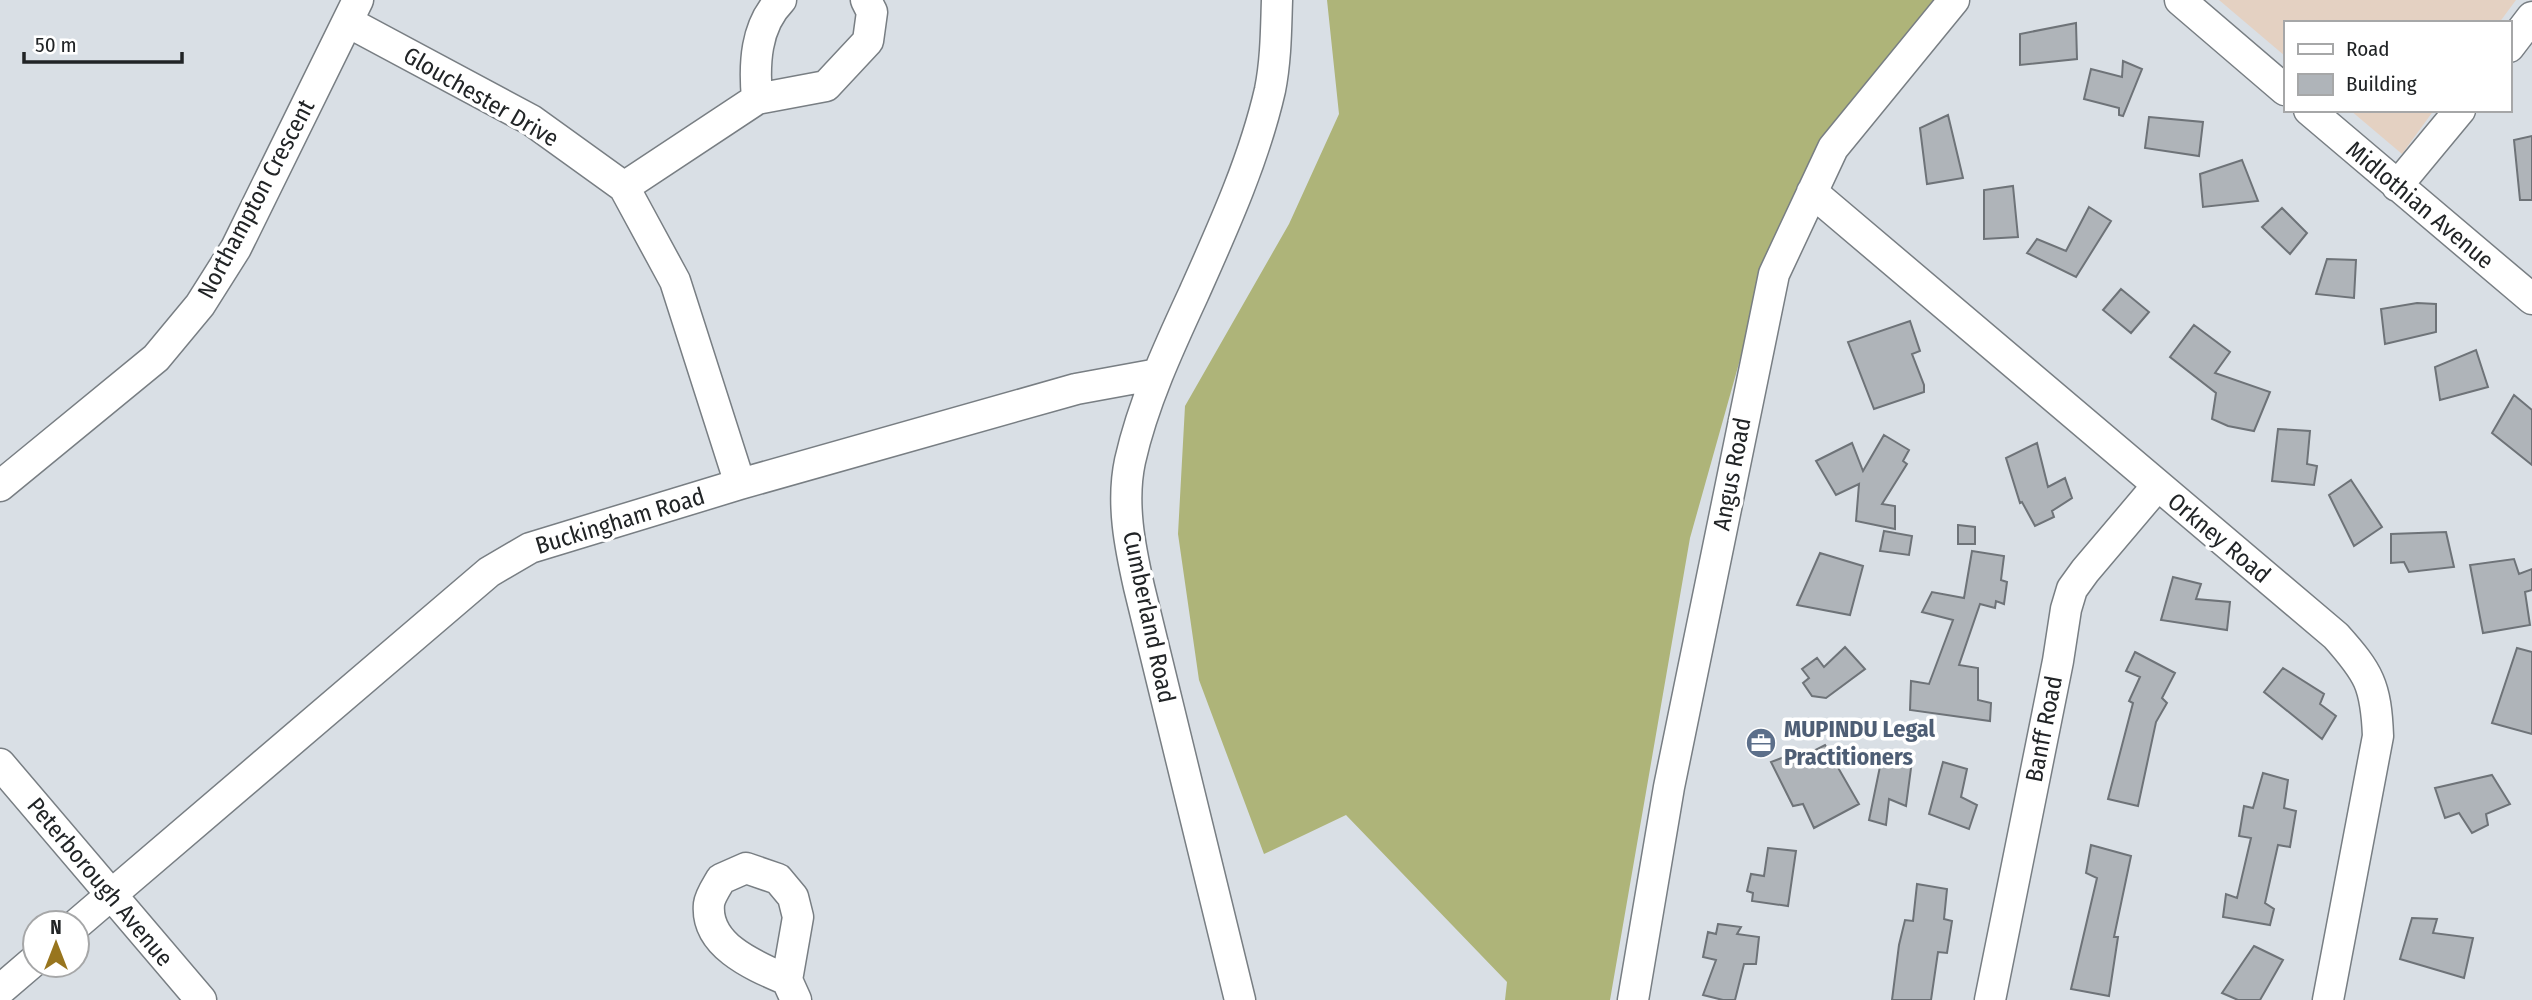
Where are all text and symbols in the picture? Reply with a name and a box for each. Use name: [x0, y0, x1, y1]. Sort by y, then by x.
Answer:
scale bar: [24, 21, 182, 65]
legend: [2284, 21, 2511, 112]
text: 50 m: [35, 32, 77, 58]
text: Road: [2346, 36, 2390, 62]
street label: Glouchester Drive: [399, 41, 563, 153]
text: Building: [2346, 71, 2417, 97]
street label: Northampton Crescent: [192, 95, 320, 303]
street label: Midlothian Avenue: [2341, 135, 2499, 275]
street label: Angus Road: [1707, 415, 1757, 533]
street label: Buckingham Road: [532, 482, 708, 560]
street label: Orkney Road: [2162, 487, 2276, 589]
street label: Cumberland Road: [1117, 529, 1181, 705]
street label: Banff Road: [2020, 674, 2068, 784]
place label: MUPINDU Legal Practitioners: [1784, 715, 1936, 771]
office icon: MUPINDU Legal Practitioners: [1744, 726, 1778, 760]
street label: Peterborough Avenue: [21, 792, 179, 972]
north arrow: [21, 909, 91, 979]
text: N: [50, 916, 62, 939]

